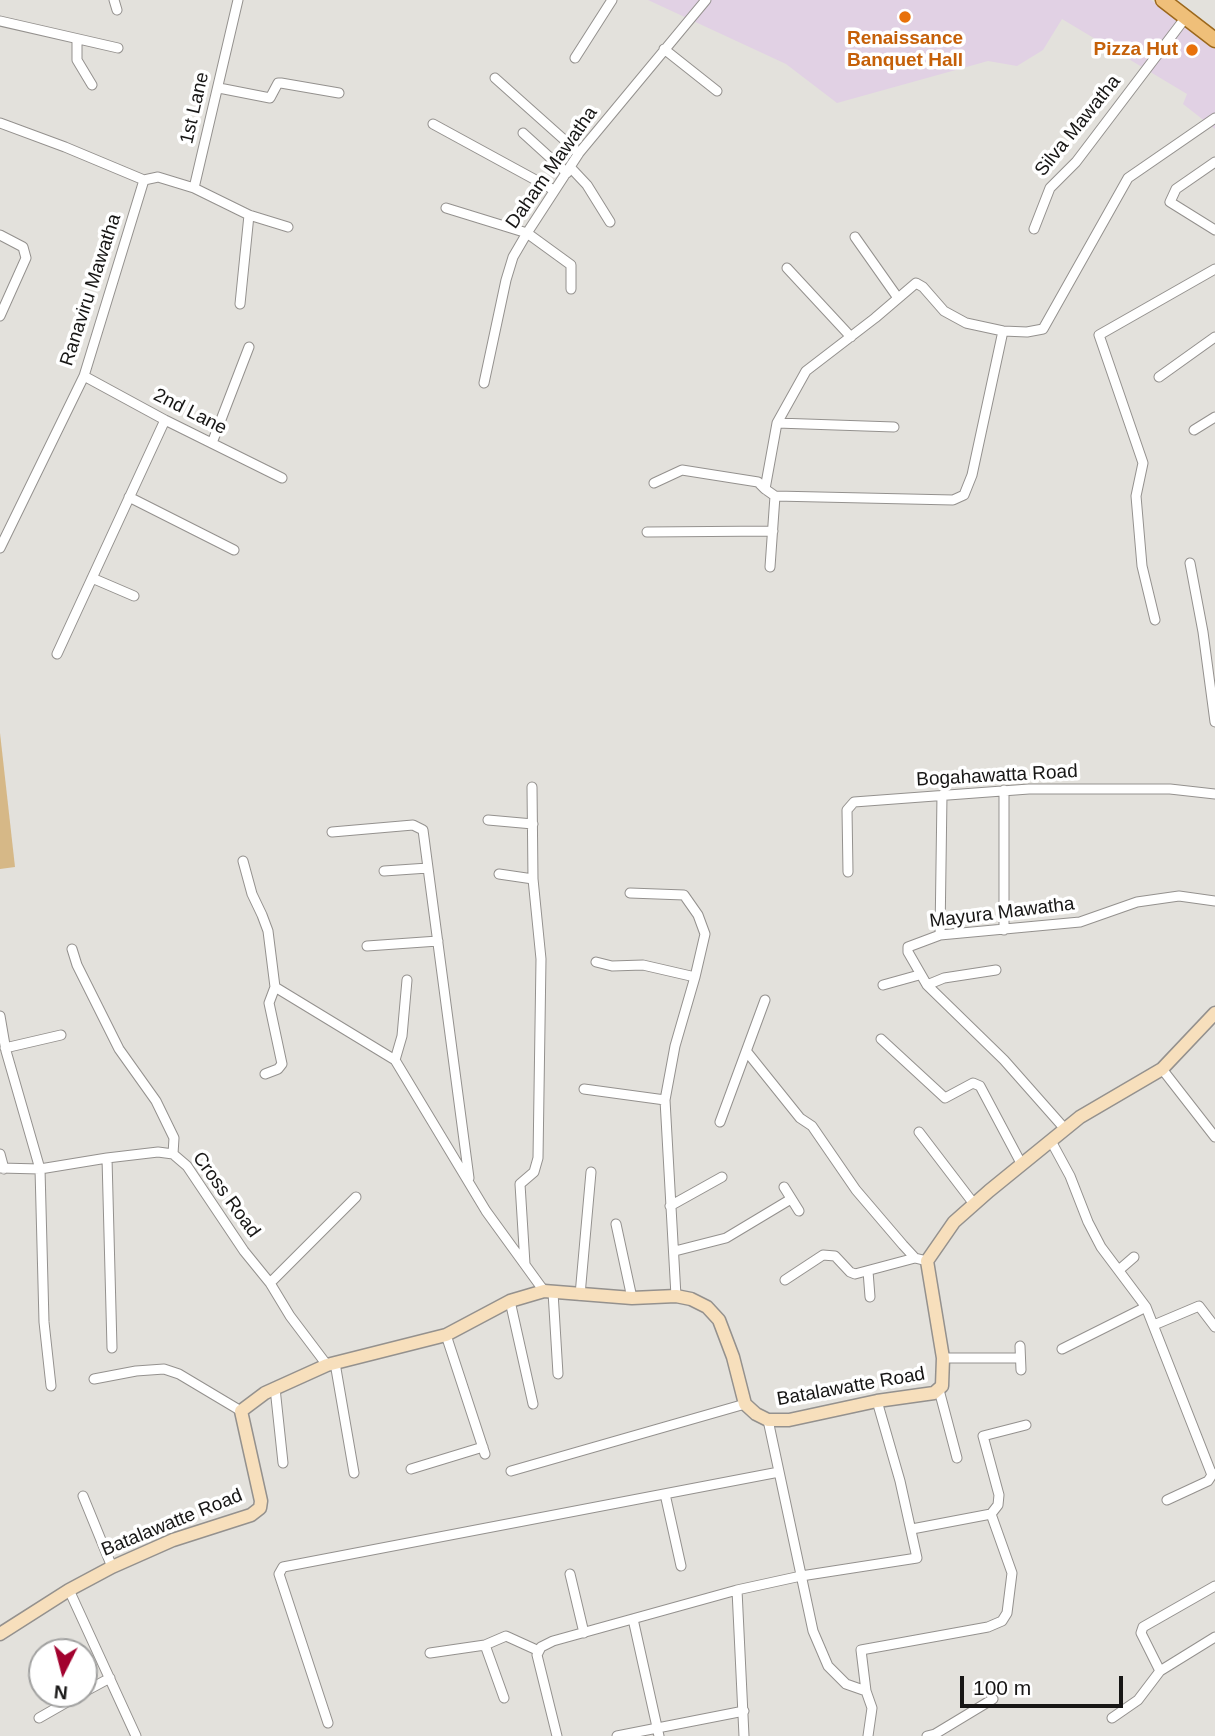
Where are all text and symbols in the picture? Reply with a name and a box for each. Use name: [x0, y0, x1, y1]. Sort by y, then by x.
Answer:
marker: Renaissance Banquet Hall: [897, 9, 913, 25]
place label: Renaissance Banquet Hall: [847, 28, 963, 72]
place label: Pizza Hut: [1094, 39, 1178, 61]
marker: Pizza Hut: [1184, 42, 1200, 58]
street label: 1st Lane: [176, 70, 214, 146]
street label: Silva Mawatha: [1030, 71, 1126, 181]
street label: Daham Mawatha: [501, 103, 603, 233]
street label: Ranaviru Mawatha: [56, 211, 126, 369]
street label: 2nd Lane: [150, 384, 230, 440]
street label: Bogahawatta Road: [916, 760, 1078, 792]
street label: Mayura Mawatha: [928, 893, 1076, 933]
street label: Cross Road: [187, 1148, 265, 1242]
street label: Batalawatte Road: [775, 1363, 927, 1411]
street label: Batalawatte Road: [98, 1484, 246, 1562]
north arrow: [28, 1638, 98, 1708]
scale bar: [963, 1662, 1126, 1706]
text: 100 m: [973, 1676, 1031, 1699]
text: N: [53, 1681, 69, 1704]

